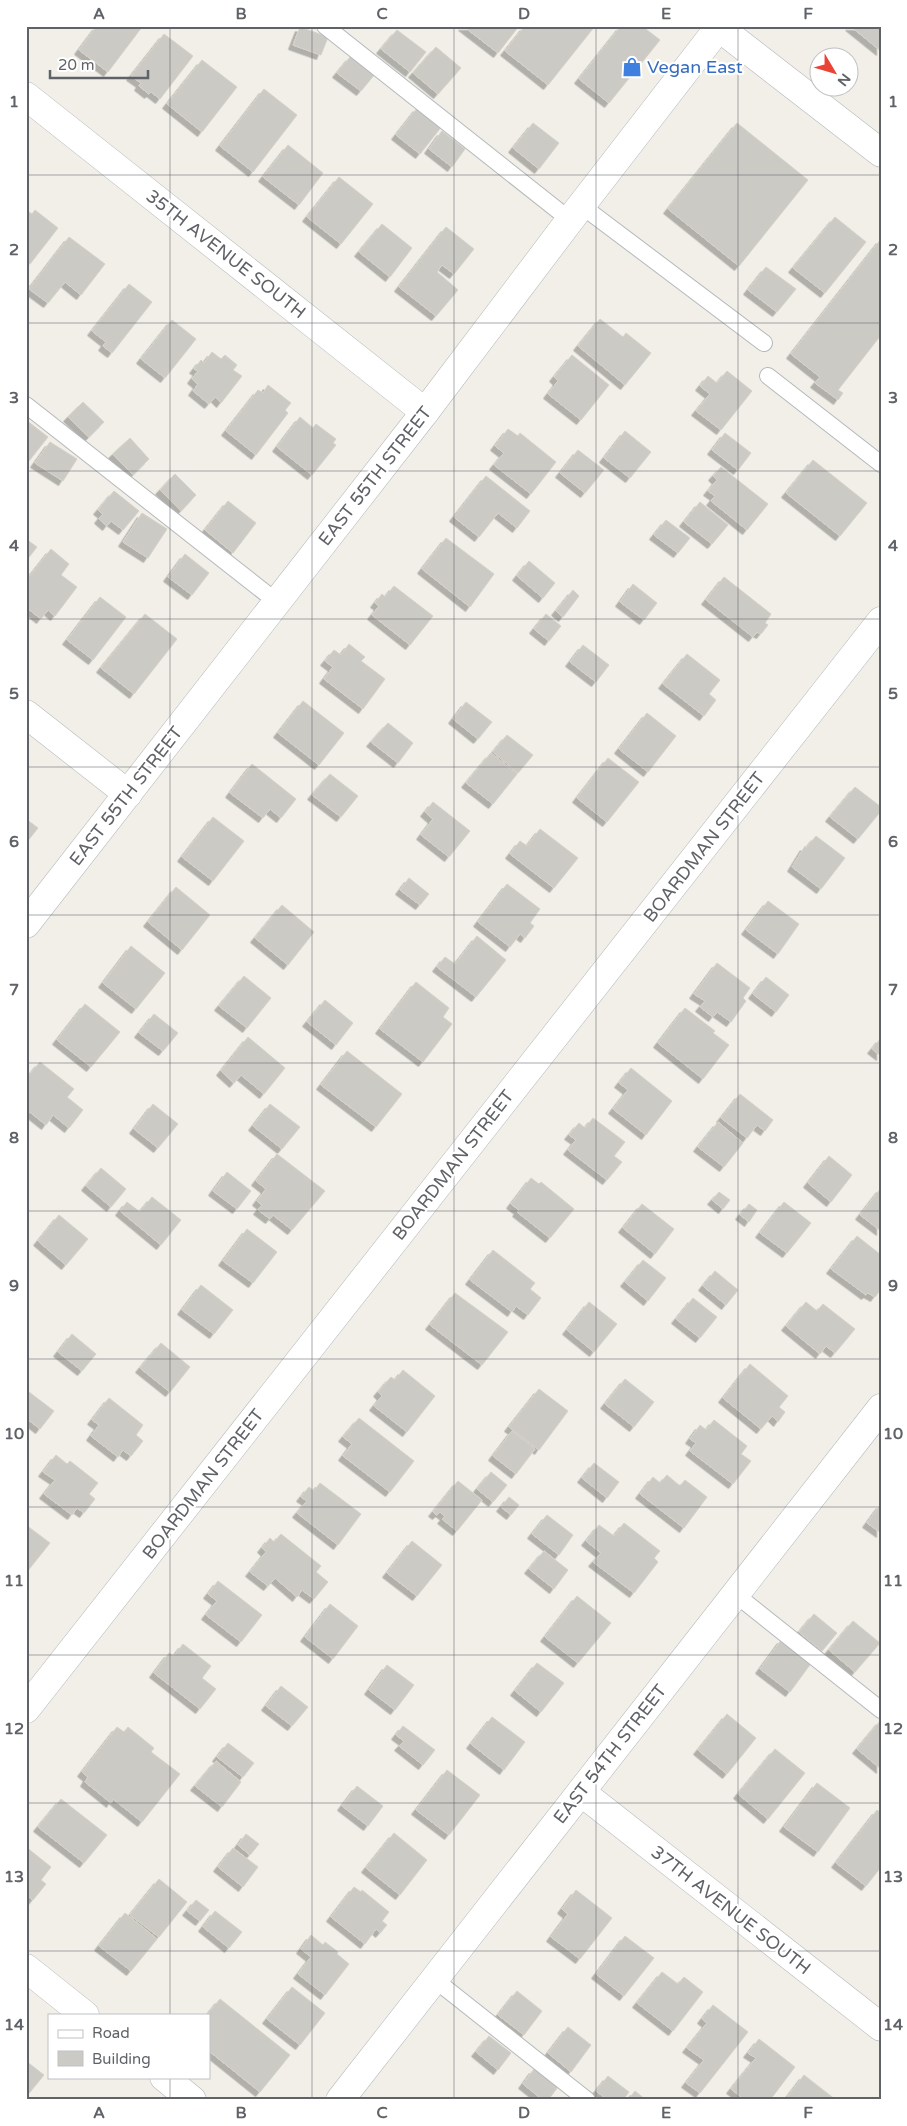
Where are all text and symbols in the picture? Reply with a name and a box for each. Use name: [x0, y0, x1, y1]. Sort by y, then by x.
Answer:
text: A: [93, 4, 105, 24]
text: B: [235, 4, 247, 24]
text: C: [376, 4, 388, 24]
text: D: [518, 4, 530, 24]
text: E: [661, 4, 671, 24]
text: F: [803, 4, 813, 24]
scale bar: [50, 48, 148, 80]
north arrow: [810, 48, 860, 98]
text: 20 m: [58, 56, 95, 74]
shop icon: Vegan East: [621, 56, 643, 78]
place label: Vegan East: [647, 56, 743, 78]
text: N: [834, 70, 854, 89]
text: 1: [9, 92, 19, 112]
text: 1: [888, 92, 898, 112]
street label: 35TH AVENUE SOUTH: [142, 185, 310, 323]
text: 2: [9, 240, 19, 260]
text: 2: [888, 240, 898, 260]
text: 3: [9, 388, 19, 408]
text: 3: [888, 388, 898, 408]
street label: EAST 55TH STREET: [314, 402, 436, 550]
text: 4: [9, 536, 19, 556]
text: 4: [888, 536, 898, 556]
text: 5: [9, 684, 19, 704]
text: 5: [888, 684, 898, 704]
street label: EAST 55TH STREET: [65, 722, 187, 870]
street label: BOARDMAN STREET: [638, 767, 770, 927]
text: 6: [9, 832, 19, 852]
text: 6: [888, 832, 898, 852]
text: 7: [9, 980, 19, 1000]
text: 7: [888, 980, 898, 1000]
street label: BOARDMAN STREET: [387, 1085, 519, 1245]
text: 8: [9, 1128, 19, 1148]
text: 8: [888, 1128, 898, 1148]
text: 9: [9, 1276, 19, 1296]
text: 9: [888, 1276, 898, 1296]
street label: BOARDMAN STREET: [137, 1404, 269, 1564]
text: 10: [4, 1424, 24, 1444]
text: 10: [883, 1424, 903, 1444]
text: 11: [4, 1571, 24, 1591]
text: 11: [883, 1571, 903, 1591]
street label: EAST 54TH STREET: [549, 1680, 671, 1828]
text: 12: [4, 1719, 24, 1739]
text: 12: [883, 1719, 903, 1739]
street label: 37TH AVENUE SOUTH: [647, 1841, 815, 1979]
text: 13: [4, 1867, 24, 1887]
text: 13: [883, 1867, 903, 1887]
legend: [48, 2014, 210, 2078]
text: 14: [4, 2015, 24, 2035]
text: 14: [883, 2015, 903, 2035]
text: Road: [92, 2024, 130, 2042]
text: Building: [92, 2050, 151, 2068]
text: A: [93, 2103, 105, 2123]
text: B: [235, 2103, 247, 2123]
text: C: [376, 2103, 388, 2123]
text: D: [518, 2103, 530, 2123]
text: E: [661, 2103, 671, 2123]
text: F: [803, 2103, 813, 2123]

